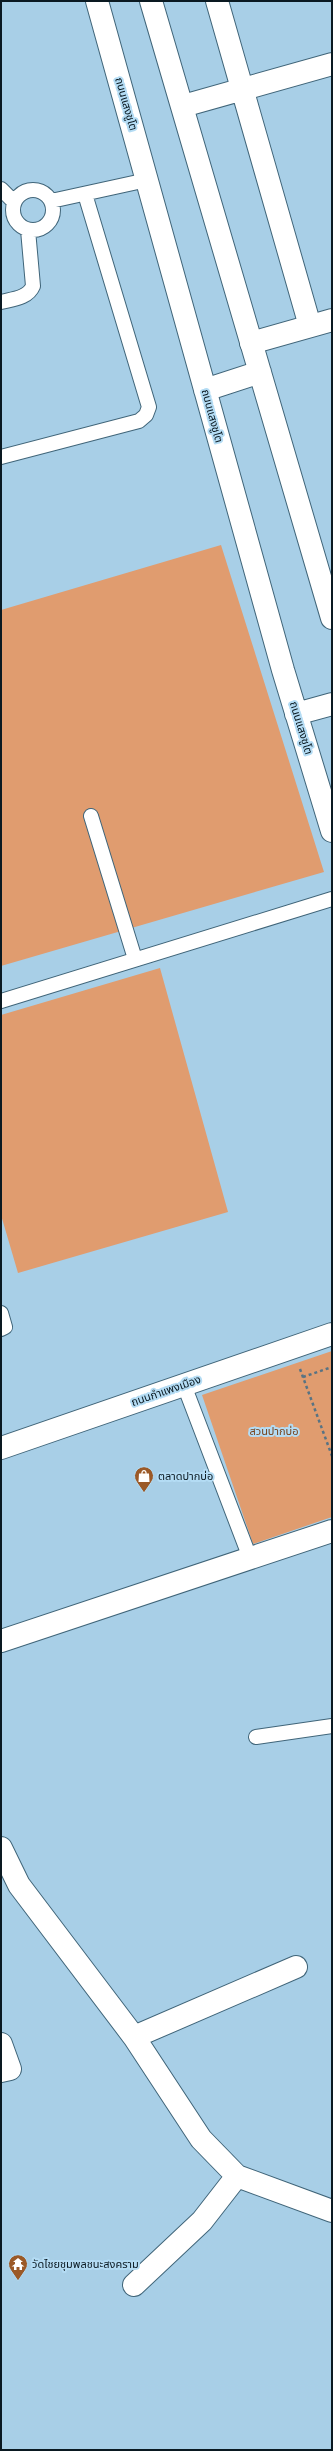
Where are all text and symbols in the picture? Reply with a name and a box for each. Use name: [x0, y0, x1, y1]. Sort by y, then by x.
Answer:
street label: ถนนแสงชูโต: [112, 76, 140, 132]
street label: ถนนแสงชูโต: [199, 388, 225, 444]
street label: ถนนแสงชูโต: [287, 700, 315, 756]
street label: ถนนกำแพงเมือง: [129, 1373, 203, 1409]
park label: สวนปากบ่อ: [249, 1425, 299, 1438]
shop icon: ตลาดปากบ่อ: [133, 1465, 155, 1493]
place label: ตลาดปากบ่อ: [158, 1470, 213, 1483]
temple icon: วัดไชยชุมพลชนะสงคราม: [7, 2253, 29, 2281]
place label: วัดไชยชุมพลชนะสงคราม: [32, 2258, 139, 2271]

